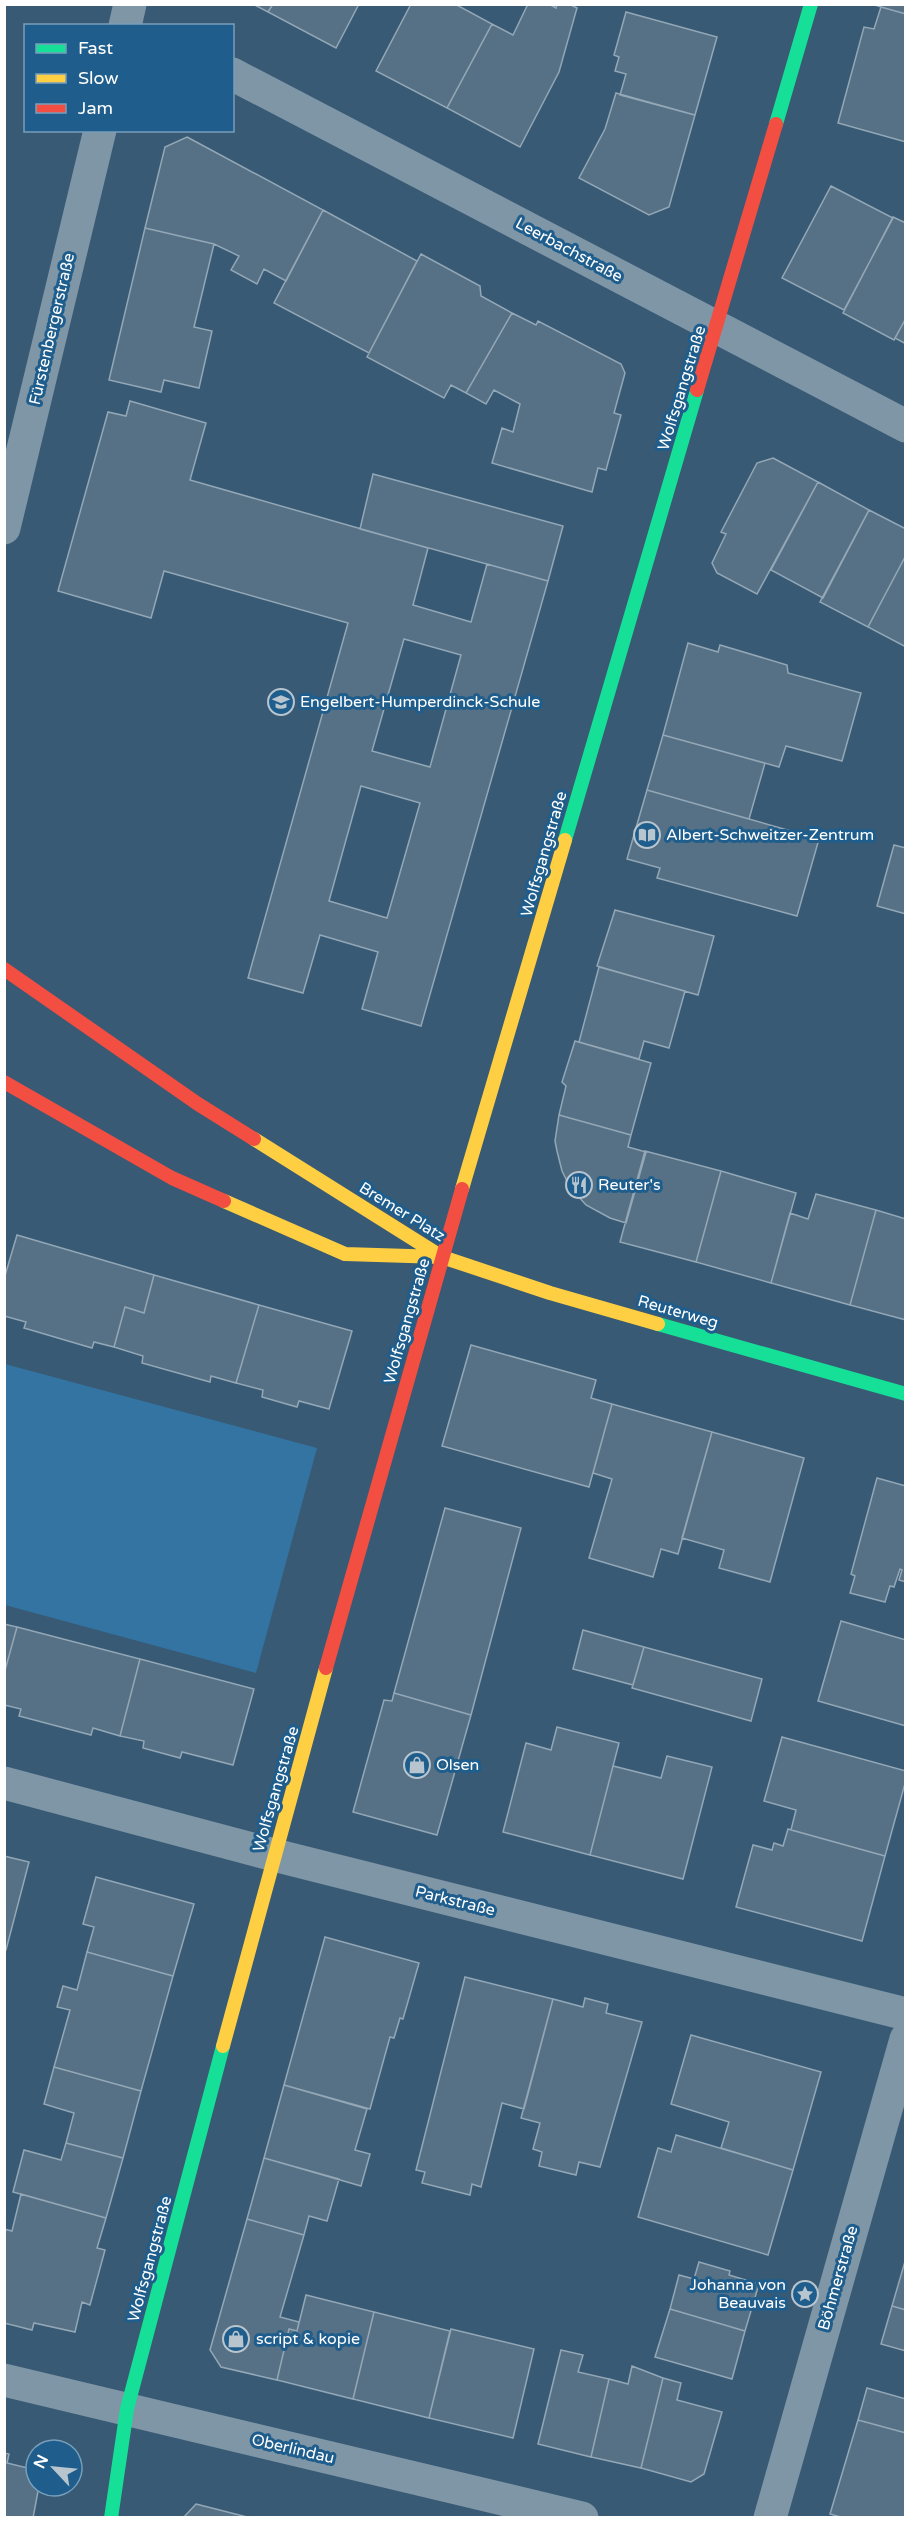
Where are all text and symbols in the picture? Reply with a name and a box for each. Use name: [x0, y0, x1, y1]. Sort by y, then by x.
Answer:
legend: [24, 24, 234, 132]
text: Fast: [78, 37, 113, 59]
text: Slow: [78, 67, 119, 89]
text: Jam: [78, 97, 113, 119]
street label: Leerbachstraße: [512, 213, 626, 287]
street label: Fürstenbergerstraße: [25, 251, 79, 407]
street label: Wolfsgangstraße: [654, 323, 710, 453]
school or university icon: Engelbert-Humperdinck-Schule: [266, 687, 296, 717]
place label: Engelbert-Humperdinck-Schule: [300, 692, 540, 712]
street label: Wolfsgangstraße: [517, 789, 571, 919]
library icon: Albert-Schweitzer-Zentrum: [632, 820, 662, 850]
place label: Albert-Schweitzer-Zentrum: [666, 825, 874, 845]
restaurant icon: Reuter's: [564, 1170, 594, 1200]
place label: Reuter's: [598, 1175, 661, 1195]
street label: Bremer Platz: [355, 1178, 449, 1246]
street label: Wolfsgangstraße: [380, 1256, 434, 1386]
street label: Reuterweg: [635, 1291, 721, 1333]
street label: Wolfsgangstraße: [249, 1724, 303, 1854]
shop icon: Olsen: [402, 1750, 432, 1780]
place label: Olsen: [436, 1755, 479, 1775]
street label: Parkstraße: [413, 1881, 497, 1921]
street label: Wolfsgangstraße: [124, 2194, 176, 2324]
street label: Böhmerstraße: [814, 2223, 862, 2333]
place label: Johanna von Beauvais: [690, 2275, 786, 2313]
place icon: Johanna von Beauvais: [790, 2279, 820, 2309]
shop icon: script & kopie: [221, 2324, 251, 2354]
place label: script & kopie: [256, 2329, 360, 2349]
street label: Oberlindau: [250, 2430, 336, 2468]
north arrow: [24, 2438, 84, 2498]
text: N: [30, 2452, 53, 2472]

